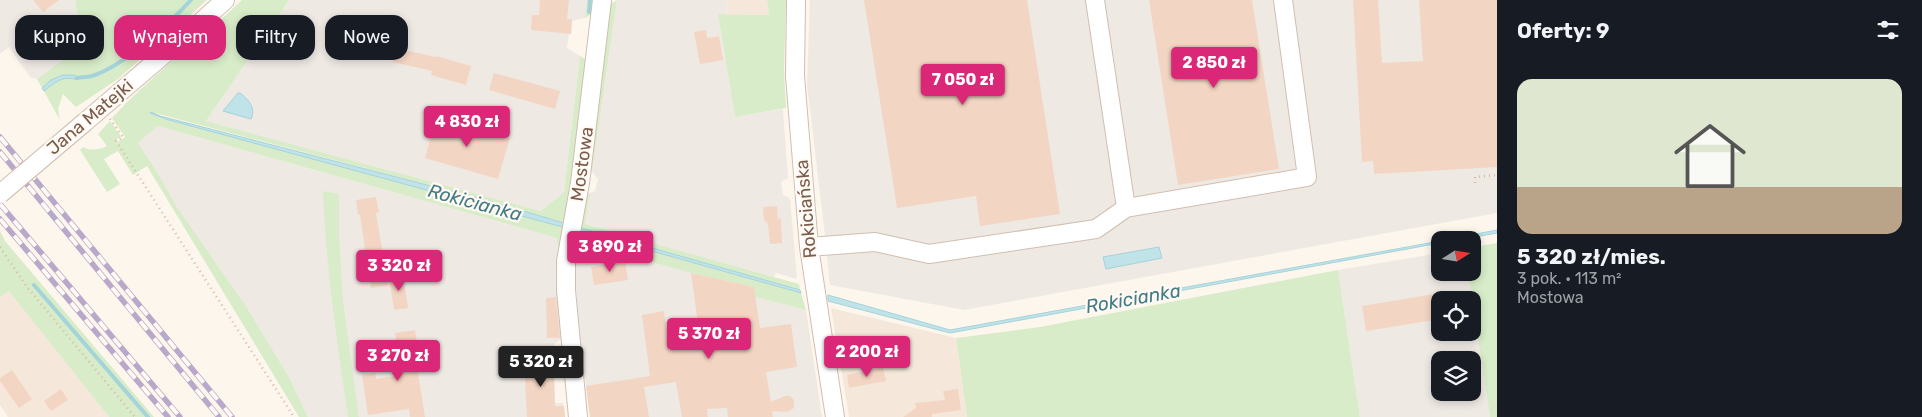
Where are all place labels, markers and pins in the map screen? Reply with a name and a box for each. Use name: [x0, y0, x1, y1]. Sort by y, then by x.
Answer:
pin: 2 850 zł: [1162, 46, 1266, 89]
pin: 7 050 zł: [911, 64, 1015, 106]
pin: 4 830 zł: [415, 106, 519, 148]
pin: 3 890 zł: [558, 230, 662, 273]
pin: 3 320 zł: [347, 250, 451, 292]
pin: 5 370 zł: [657, 318, 761, 360]
pin: 2 200 zł: [815, 336, 919, 378]
pin: 3 270 zł: [346, 340, 450, 382]
pin: 5 320 zł: [489, 346, 593, 388]

